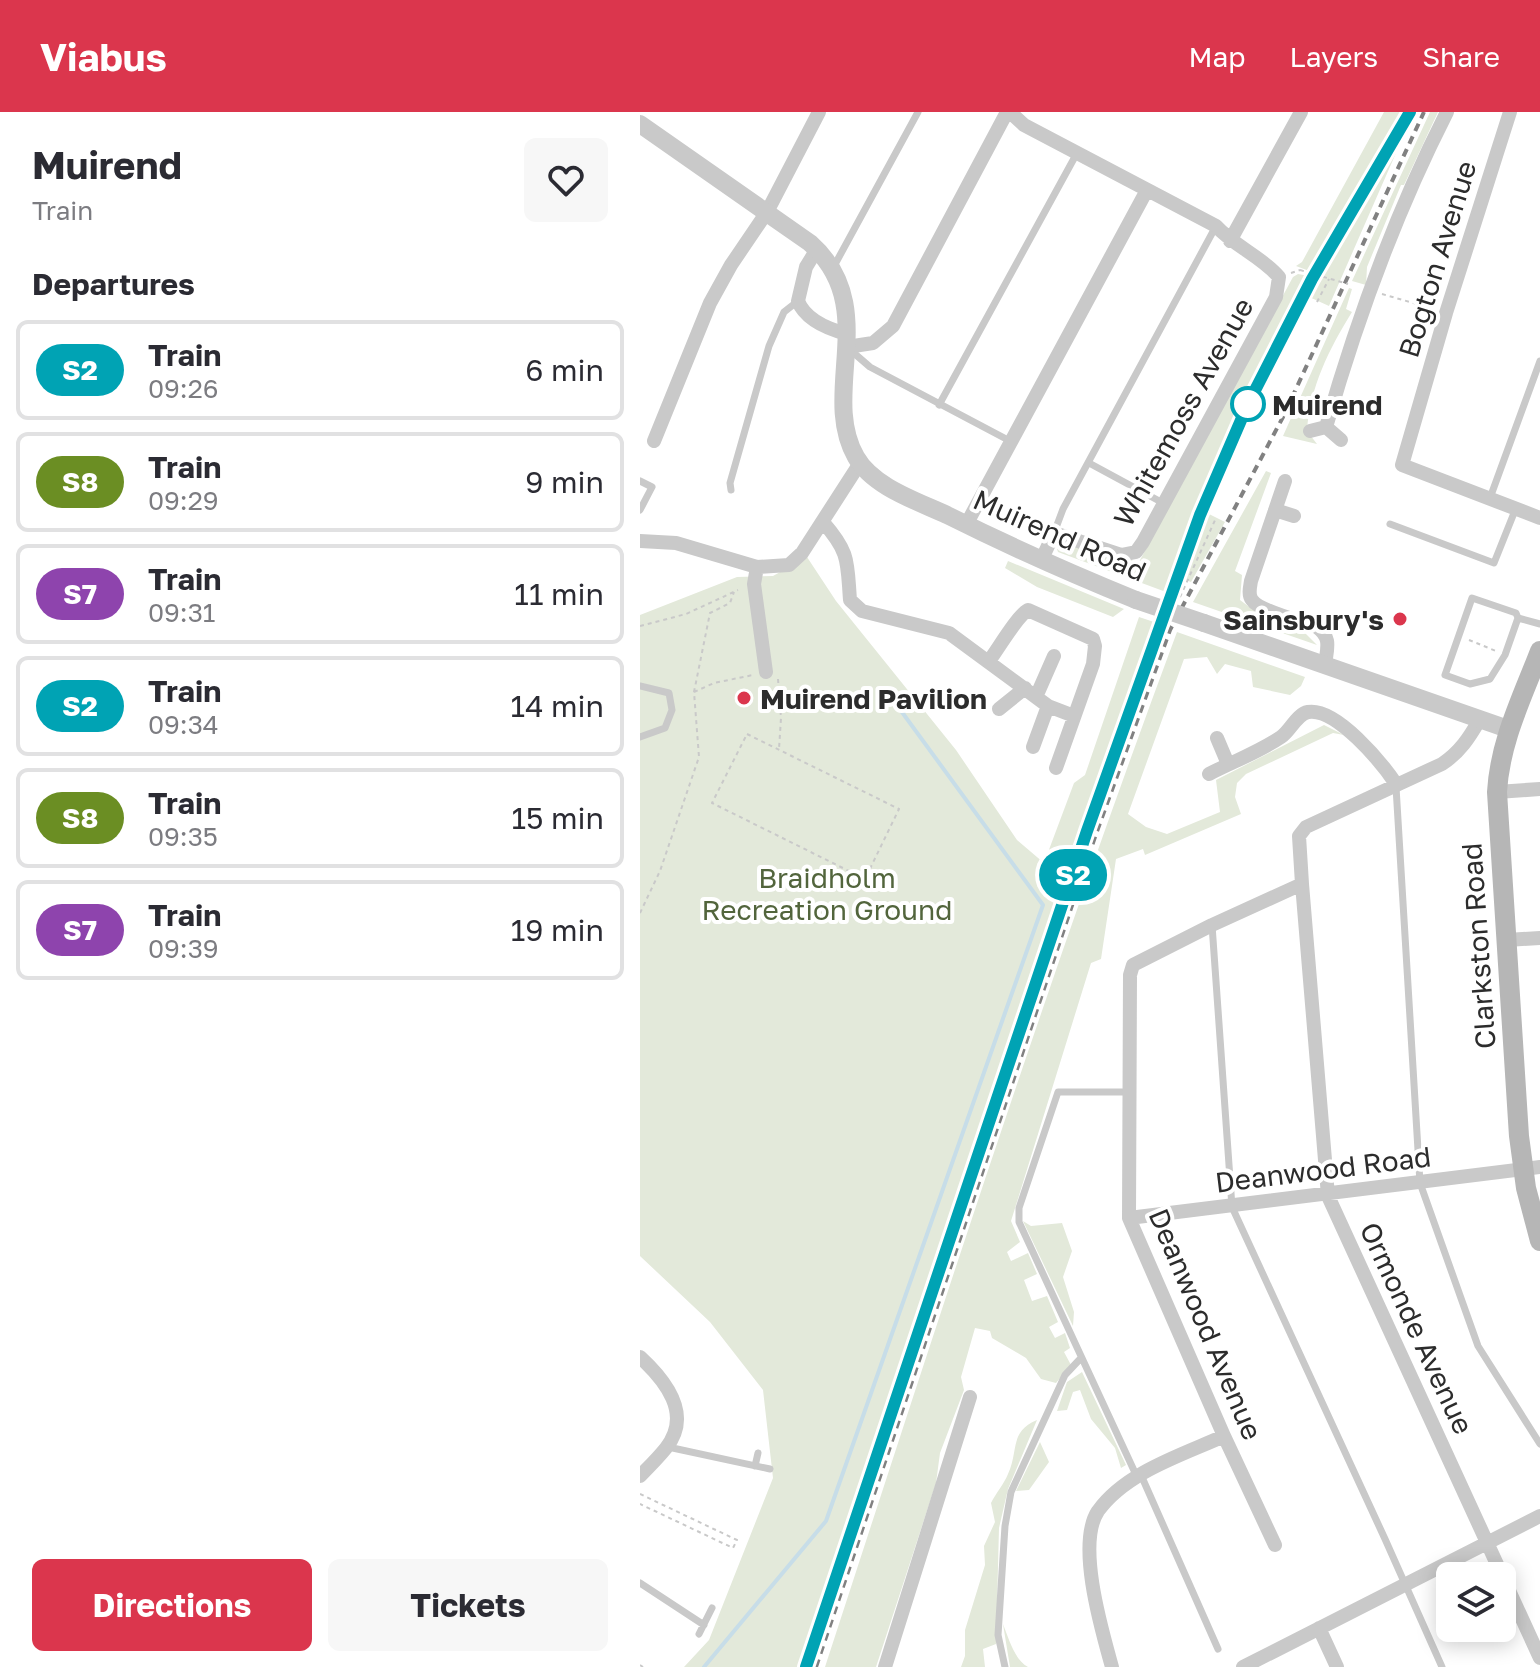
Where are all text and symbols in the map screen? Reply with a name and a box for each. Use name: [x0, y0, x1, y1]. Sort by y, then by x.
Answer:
text: Viabus: [40, 34, 167, 79]
text: Map: [1188, 40, 1246, 73]
text: Layers: [1290, 40, 1378, 73]
text: Share: [1422, 40, 1500, 73]
button: heart: [524, 138, 608, 222]
text: Muirend: [32, 142, 182, 187]
street label: Bogton Avenue: [1391, 157, 1483, 361]
text: Train: [32, 195, 93, 226]
text: Departures: [32, 266, 195, 302]
street label: Whitemoss Avenue: [1106, 292, 1260, 532]
text: Train: [148, 337, 221, 373]
text: 6 min: [525, 352, 604, 388]
text: S2: [62, 353, 98, 386]
text: 09:26: [148, 373, 218, 404]
marker: Muirend: [1231, 387, 1265, 421]
place label: Muirend: [1272, 388, 1382, 421]
text: Train: [148, 449, 221, 485]
text: 9 min: [525, 464, 604, 500]
text: S8: [62, 465, 98, 498]
street label: Muirend Road: [969, 482, 1151, 588]
text: 09:29: [148, 485, 218, 516]
text: Train: [148, 561, 221, 597]
text: 11 min: [514, 576, 604, 612]
text: S7: [63, 577, 97, 610]
text: 09:31: [148, 597, 215, 628]
place label: Sainsbury's: [1223, 603, 1384, 636]
marker: Sainsbury's: [1391, 610, 1409, 628]
text: Train: [148, 673, 221, 709]
place label: Muirend Pavilion: [760, 682, 987, 715]
text: 14 min: [511, 688, 604, 724]
text: S2: [62, 689, 98, 722]
marker: Muirend Pavilion: [735, 689, 753, 707]
text: 09:34: [148, 709, 219, 740]
text: Train: [148, 785, 221, 821]
text: 15 min: [512, 800, 604, 836]
text: S8: [62, 801, 98, 834]
text: 09:35: [148, 821, 218, 852]
street label: Clarkston Road: [1454, 842, 1502, 1050]
line badge: S2: [1037, 849, 1109, 901]
text: S2: [1055, 858, 1091, 891]
park label: Braidholm Recreation Ground: [702, 861, 952, 926]
text: Train: [148, 897, 221, 933]
text: 19 min: [511, 912, 604, 948]
text: S7: [63, 913, 97, 946]
text: 09:39: [148, 933, 219, 964]
street label: Deanwood Road: [1213, 1139, 1433, 1199]
street label: Deanwood Avenue: [1142, 1204, 1270, 1444]
street label: Ormonde Avenue: [1353, 1217, 1481, 1439]
button: Directions: [32, 1559, 312, 1651]
button: Tickets: [328, 1559, 608, 1651]
map controls: [1436, 1562, 1516, 1642]
button: layers: [1436, 1562, 1516, 1642]

